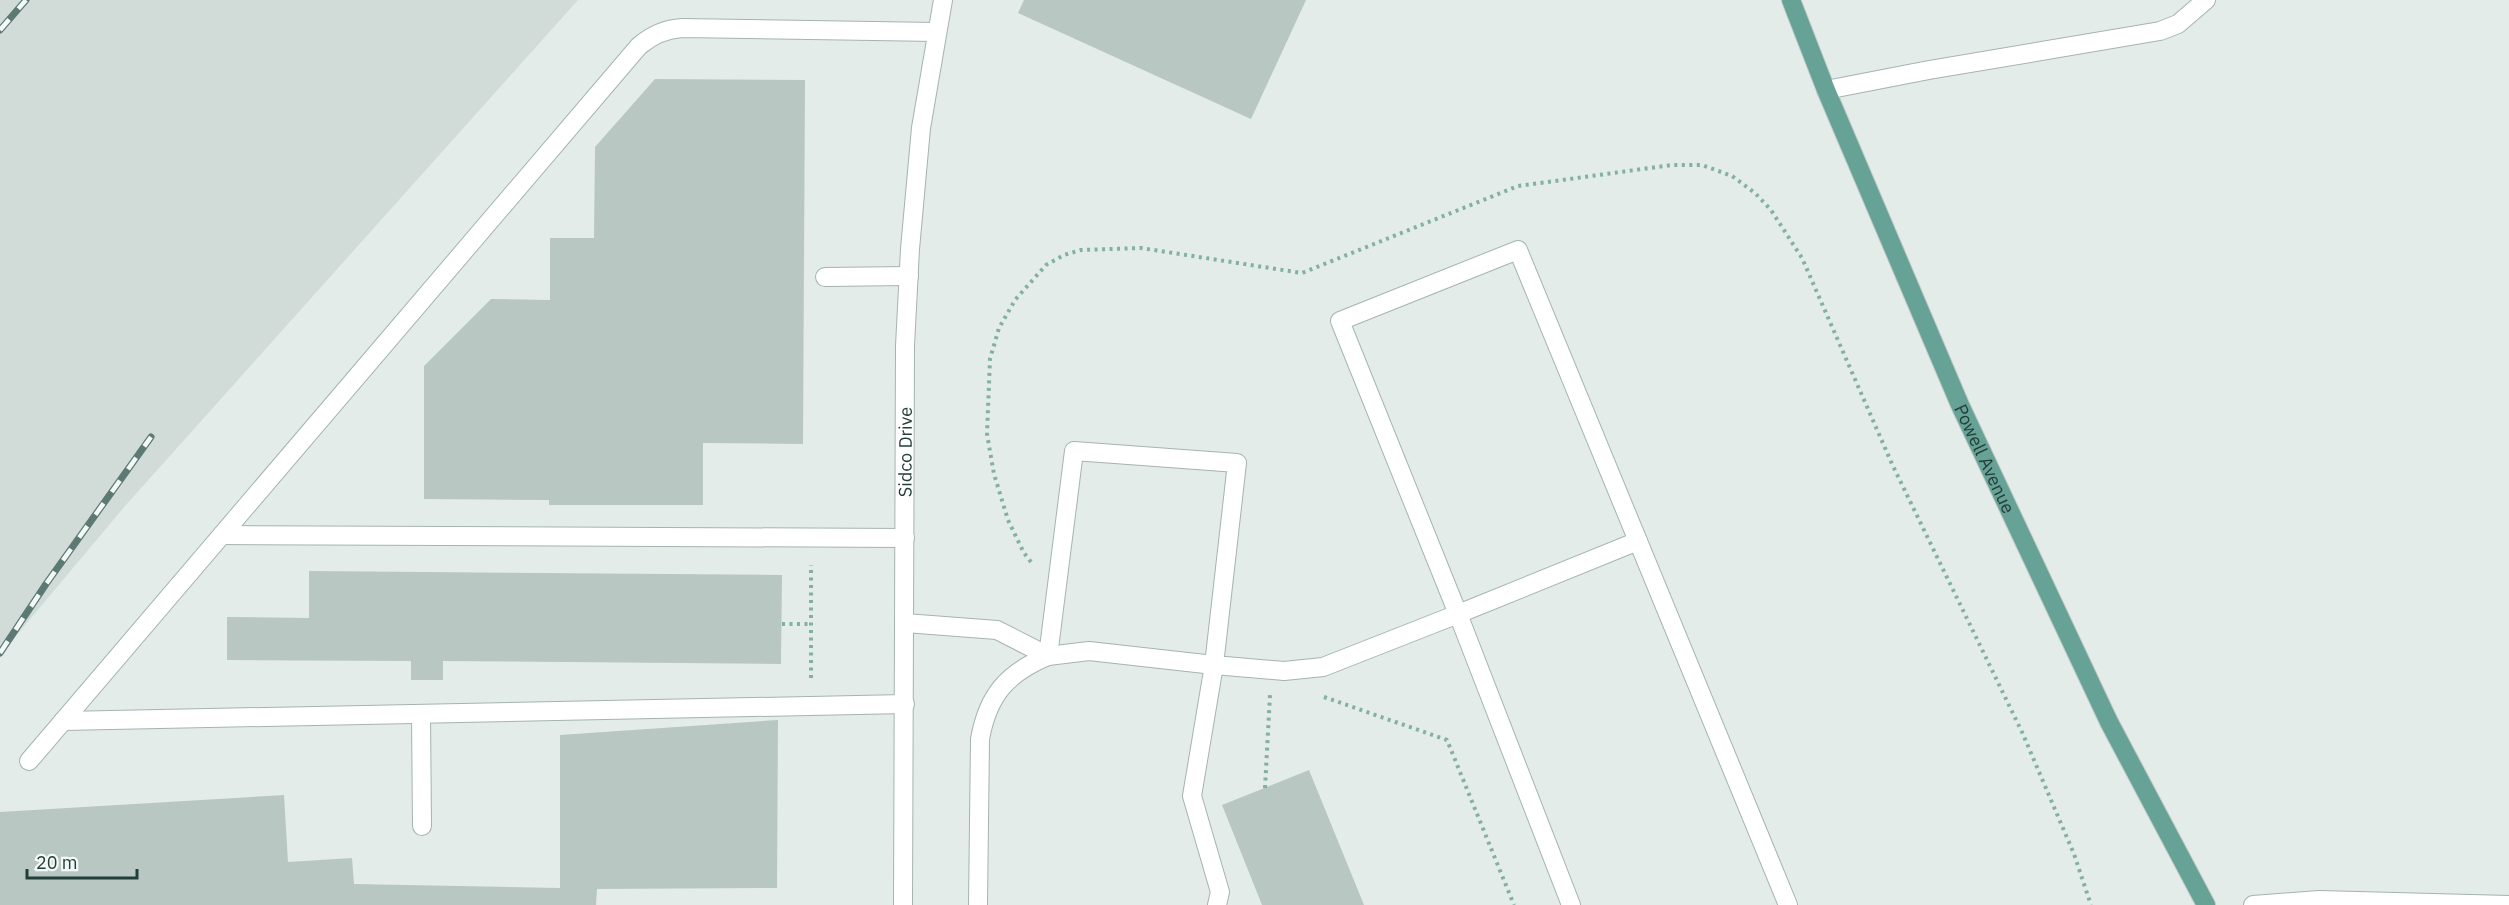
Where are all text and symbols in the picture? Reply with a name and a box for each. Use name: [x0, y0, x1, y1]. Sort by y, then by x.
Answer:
street label: Powell Avenue: [1950, 400, 2021, 517]
street label: Sidco Drive: [893, 407, 916, 497]
scale bar: [27, 842, 136, 880]
text: 20 m: [36, 851, 78, 874]

